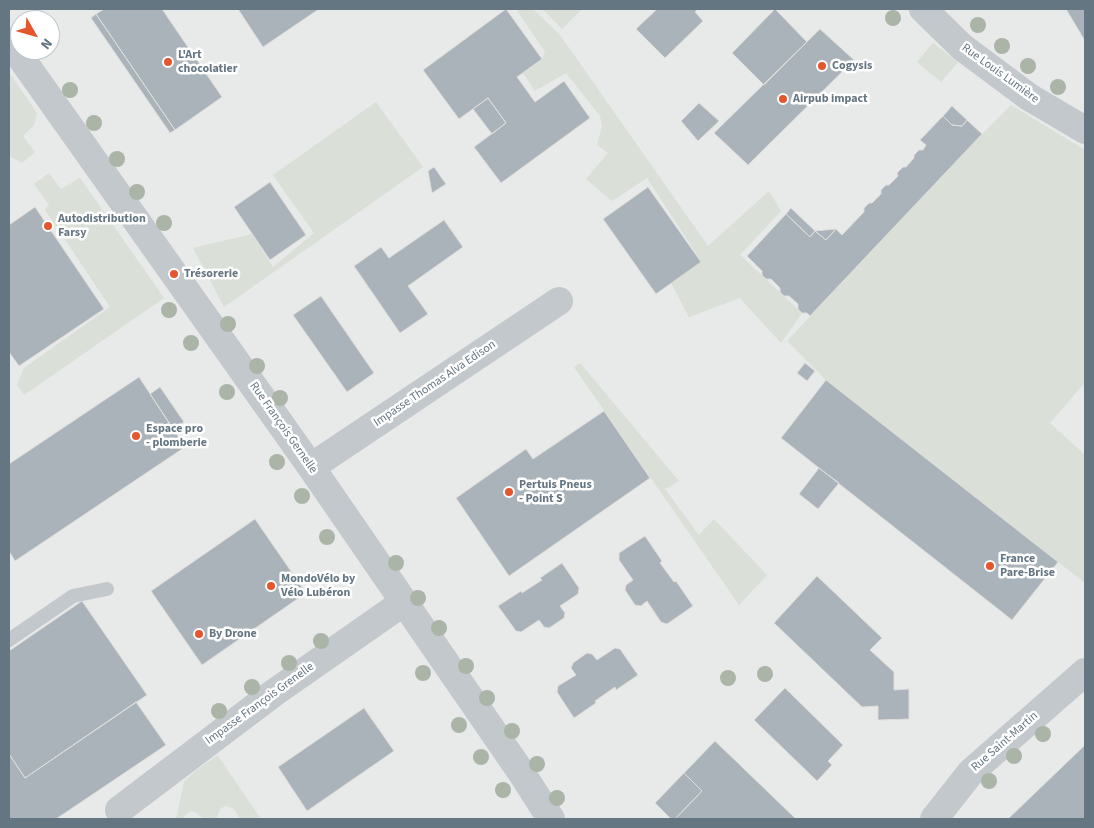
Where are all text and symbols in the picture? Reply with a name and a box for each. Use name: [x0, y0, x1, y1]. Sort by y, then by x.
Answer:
north arrow: [10, 10, 60, 60]
text: N: [35, 34, 57, 53]
street label: Rue Louis Lumière: [959, 41, 1041, 107]
place label: L'Art chocolatier: [178, 48, 238, 76]
marker: L'Art chocolatier: [162, 56, 174, 68]
place label: Cogysis: [832, 59, 872, 73]
marker: Cogysis: [816, 60, 828, 72]
place label: Airpub impact: [793, 92, 868, 106]
marker: Airpub impact: [777, 93, 789, 105]
place label: Autodistribution Farsy: [58, 212, 146, 240]
marker: Autodistribution Farsy: [42, 220, 54, 232]
place label: Trésorerie: [184, 267, 238, 281]
marker: Trésorerie: [168, 268, 180, 280]
street label: Impasse Thomas Alva Edison: [371, 338, 499, 430]
street label: Rue François Gernelle: [246, 380, 320, 476]
place label: Espace pro - plomberie: [146, 422, 207, 450]
marker: Espace pro - plomberie: [130, 430, 142, 442]
place label: Pertuis Pneus - Point S: [519, 478, 592, 506]
marker: Pertuis Pneus - Point S: [503, 486, 515, 498]
place label: France Pare-Brise: [1000, 552, 1055, 580]
marker: France Pare-Brise: [984, 560, 996, 572]
place label: MondoVélo by Vélo Lubéron: [281, 572, 355, 600]
marker: MondoVélo by Vélo Lubéron: [265, 580, 277, 592]
place label: By Drone: [209, 627, 257, 641]
marker: By Drone: [193, 628, 205, 640]
street label: Impasse François Grenelle: [203, 660, 317, 748]
street label: Rue Saint-Martin: [969, 709, 1041, 775]

